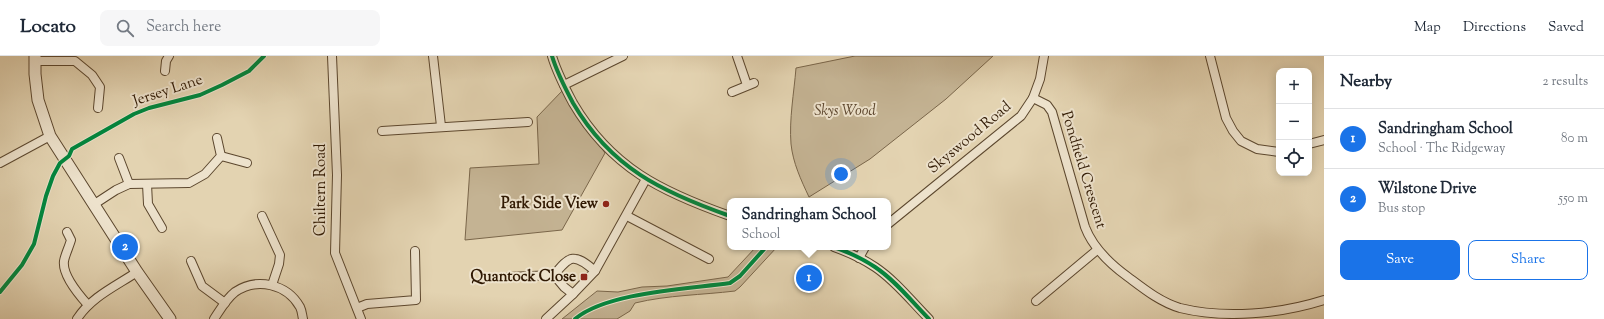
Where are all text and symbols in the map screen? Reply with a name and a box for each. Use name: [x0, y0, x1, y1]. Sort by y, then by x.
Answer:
search box: [100, 10, 380, 46]
text: Locato: [20, 14, 76, 41]
icon: search: [114, 17, 136, 39]
text: Search here: [146, 17, 221, 38]
text: Map: [1414, 18, 1441, 38]
text: Directions: [1463, 18, 1526, 38]
text: Saved: [1548, 18, 1584, 38]
map controls: [1276, 68, 1312, 176]
button: +: [1276, 68, 1312, 104]
street label: Jersey Lane: [130, 70, 205, 112]
text: Nearby: [1340, 70, 1392, 94]
text: 2 results: [1543, 73, 1588, 91]
street label: Skyswood Road: [924, 97, 1017, 179]
park label: Skys Wood: [814, 101, 876, 122]
button: −: [1276, 104, 1312, 140]
street label: Pondfield Crescent: [1055, 109, 1111, 231]
text: Sandringham School: [1378, 119, 1513, 140]
text: 1: [1351, 130, 1355, 148]
text: 80 m: [1561, 130, 1588, 148]
button: locate: [1276, 140, 1312, 176]
text: School · The Ridgeway: [1378, 140, 1505, 158]
street label: Chiltern Road: [311, 143, 332, 236]
your location: [831, 164, 851, 184]
text: Wilstone Drive: [1378, 179, 1476, 200]
text: 2: [1350, 190, 1356, 208]
text: 550 m: [1559, 190, 1588, 208]
place label: Park Side View: [501, 194, 599, 215]
popup: [727, 198, 891, 250]
marker: Park Side View: [601, 199, 611, 209]
text: Bus stop: [1378, 200, 1425, 218]
text: Sandringham School: [742, 205, 876, 226]
text: School: [742, 226, 780, 244]
pin: 2: [112, 232, 138, 262]
button: Save: [1340, 240, 1460, 280]
button: Share: [1468, 240, 1588, 280]
pin: 1: [796, 263, 822, 293]
place label: Quantock Close: [471, 267, 576, 288]
marker: Quantock Close: [579, 272, 589, 282]

